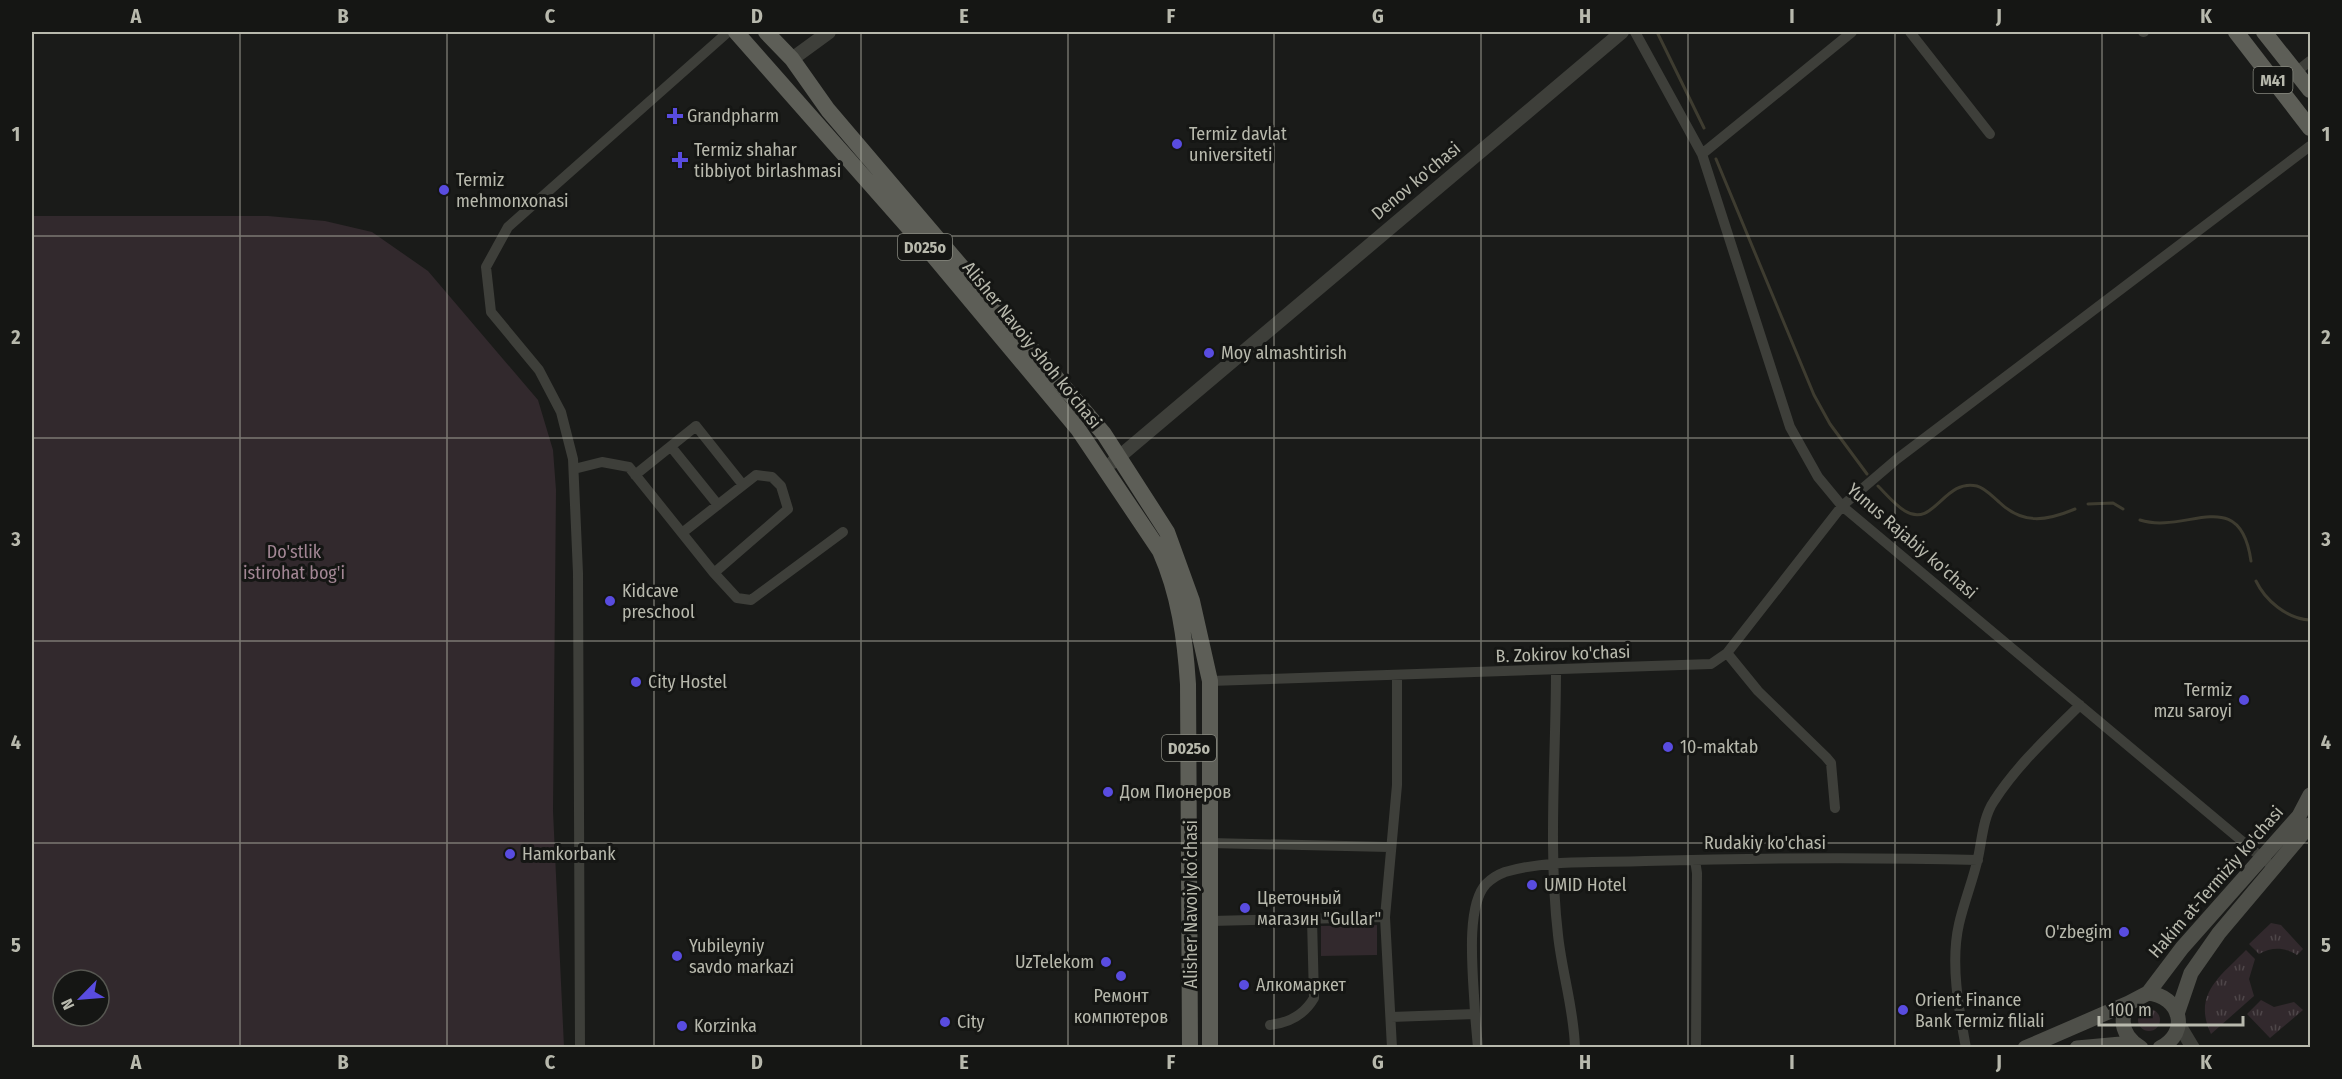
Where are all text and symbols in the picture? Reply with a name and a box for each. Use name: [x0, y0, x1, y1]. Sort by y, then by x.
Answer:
text: A: [130, 4, 143, 28]
text: B: [337, 4, 349, 28]
text: C: [545, 4, 556, 28]
text: D: [751, 4, 763, 28]
text: E: [959, 4, 969, 28]
text: F: [1167, 4, 1176, 28]
text: G: [1372, 4, 1384, 28]
text: H: [1579, 4, 1591, 28]
text: I: [1789, 4, 1795, 28]
text: J: [1995, 4, 2002, 28]
text: K: [2200, 4, 2212, 28]
road number: M41: [2254, 67, 2292, 93]
place label: Grandpharm: [687, 105, 779, 127]
marker: Grandpharm: [668, 109, 682, 123]
text: 1: [12, 122, 20, 146]
text: 1: [2322, 122, 2330, 146]
place label: Termiz davlat universiteti: [1189, 123, 1287, 166]
marker: Termiz davlat universiteti: [1170, 137, 1184, 151]
street label: Denov ko'chasi: [1367, 137, 1465, 225]
place label: Termiz shahar tibbiyot birlashmasi: [694, 139, 841, 182]
marker: Termiz shahar tibbiyot birlashmasi: [671, 151, 689, 169]
place label: Termiz mehmonxonasi: [456, 169, 569, 212]
marker: Termiz mehmonxonasi: [437, 183, 451, 197]
road number: D025o: [898, 234, 952, 260]
street label: Alisher Navoiy shoh ko'chasi: [958, 257, 1106, 433]
text: 2: [10, 325, 21, 349]
text: 2: [2320, 325, 2331, 349]
place label: Moy almashtirish: [1221, 342, 1347, 364]
marker: Moy almashtirish: [1202, 346, 1216, 360]
street label: Yunus Rajabiy ko'chasi: [1842, 478, 1982, 604]
text: 3: [10, 527, 21, 551]
text: 3: [2320, 527, 2331, 551]
park label: Do'stlik istirohat bog'i: [243, 541, 345, 584]
place label: Kidcave preschool: [622, 580, 695, 623]
marker: Kidcave preschool: [603, 594, 617, 608]
street label: B. Zokirov ko'chasi: [1495, 641, 1631, 667]
place label: City Hostel: [648, 671, 727, 693]
marker: City Hostel: [629, 675, 643, 689]
place label: Termiz mzu saroyi: [2153, 679, 2232, 722]
marker: Termiz mzu saroyi: [2237, 693, 2251, 707]
text: 4: [11, 730, 21, 754]
text: 4: [2321, 730, 2331, 754]
road number: D025o: [1162, 735, 1216, 761]
place label: 10-maktab: [1680, 736, 1758, 758]
marker: 10-maktab: [1661, 740, 1675, 754]
place label: Дом Пионеров: [1119, 781, 1231, 803]
marker: Дом Пионеров: [1101, 785, 1115, 799]
street label: Hakim at-Termiziy ko'chasi: [2144, 801, 2288, 963]
street label: Alisher Navoiy ko’chasi: [1180, 820, 1202, 988]
street label: Rudakiy ko'chasi: [1704, 832, 1826, 854]
place label: Hamkorbank: [522, 843, 616, 865]
marker: Hamkorbank: [503, 847, 517, 861]
place label: UMID Hotel: [1544, 874, 1627, 896]
marker: UMID Hotel: [1525, 878, 1539, 892]
place label: Цветочный магазин "Gullar": [1257, 887, 1381, 930]
marker: Цветочный магазин "Gullar": [1238, 901, 1252, 915]
place label: O'zbegim: [2045, 921, 2112, 943]
marker: O'zbegim: [2117, 925, 2131, 939]
text: 5: [11, 933, 21, 957]
text: 5: [2321, 933, 2331, 957]
place label: Yubileyniy savdo markazi: [689, 935, 794, 978]
marker: Yubileyniy savdo markazi: [670, 949, 684, 963]
place label: UzTelekom: [1015, 951, 1094, 973]
marker: UzTelekom: [1099, 955, 1113, 969]
north arrow: [51, 968, 111, 1028]
marker: Ремонт компютеров: [1114, 969, 1128, 983]
place label: Алкомаркет: [1256, 974, 1347, 996]
marker: Алкомаркет: [1237, 978, 1251, 992]
place label: Ремонт компютеров: [1074, 985, 1168, 1028]
place label: Orient Finance Bank Termiz filiali: [1915, 989, 2045, 1032]
scale bar: [2099, 989, 2243, 1027]
text: N: [57, 996, 78, 1012]
text: 100 m: [2108, 999, 2152, 1021]
marker: Orient Finance Bank Termiz filiali: [1896, 1003, 1910, 1017]
place label: City: [957, 1011, 985, 1033]
place label: Korzinka: [694, 1015, 757, 1037]
marker: City: [938, 1015, 952, 1029]
marker: Korzinka: [675, 1019, 689, 1033]
text: A: [130, 1050, 143, 1074]
text: B: [337, 1050, 349, 1074]
text: C: [545, 1050, 556, 1074]
text: D: [751, 1050, 763, 1074]
text: E: [959, 1050, 969, 1074]
text: F: [1167, 1050, 1176, 1074]
text: G: [1372, 1050, 1384, 1074]
text: H: [1579, 1050, 1591, 1074]
text: I: [1789, 1050, 1795, 1074]
text: J: [1995, 1050, 2002, 1074]
text: K: [2200, 1050, 2212, 1074]

